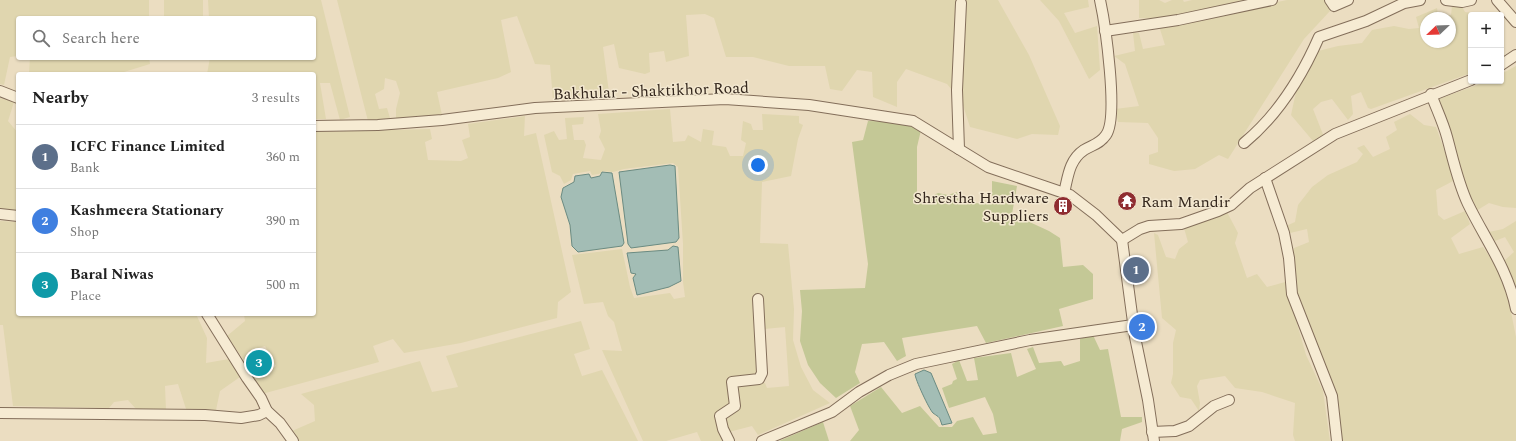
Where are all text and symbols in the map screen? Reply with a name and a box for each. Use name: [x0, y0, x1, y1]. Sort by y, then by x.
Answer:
north arrow: [1420, 12, 1456, 48]
map controls: [1468, 12, 1504, 84]
button: +: [1468, 12, 1504, 48]
search box: [16, 16, 316, 60]
icon: search: [30, 27, 52, 49]
text: Search here: [62, 27, 140, 50]
button: −: [1468, 48, 1504, 84]
street label: Bakhular - Shaktikhor Road: [553, 76, 749, 106]
text: Nearby: [32, 85, 88, 111]
text: 3 results: [252, 88, 300, 108]
text: ICFC Finance Limited: [70, 135, 225, 158]
text: 1: [41, 147, 49, 167]
text: 360 m: [266, 147, 300, 167]
your location: [748, 155, 768, 175]
text: Bank: [70, 158, 100, 178]
place label: Shrestha Hardware Suppliers: [914, 186, 1049, 228]
temple icon: Ram Mandir: [1116, 190, 1138, 212]
place label: Ram Mandir: [1141, 190, 1230, 214]
building icon: Shrestha Hardware Suppliers: [1052, 195, 1074, 217]
text: Kashmeera Stationary: [70, 199, 223, 222]
text: 2: [41, 211, 49, 231]
text: 390 m: [266, 211, 300, 231]
text: Shop: [70, 222, 99, 242]
pin: 1: [1123, 255, 1149, 285]
text: Baral Niwas: [70, 263, 154, 286]
text: 3: [41, 275, 49, 295]
text: 500 m: [266, 275, 300, 295]
text: Place: [70, 286, 101, 306]
pin: 2: [1129, 312, 1155, 342]
pin: 3: [246, 348, 272, 378]

